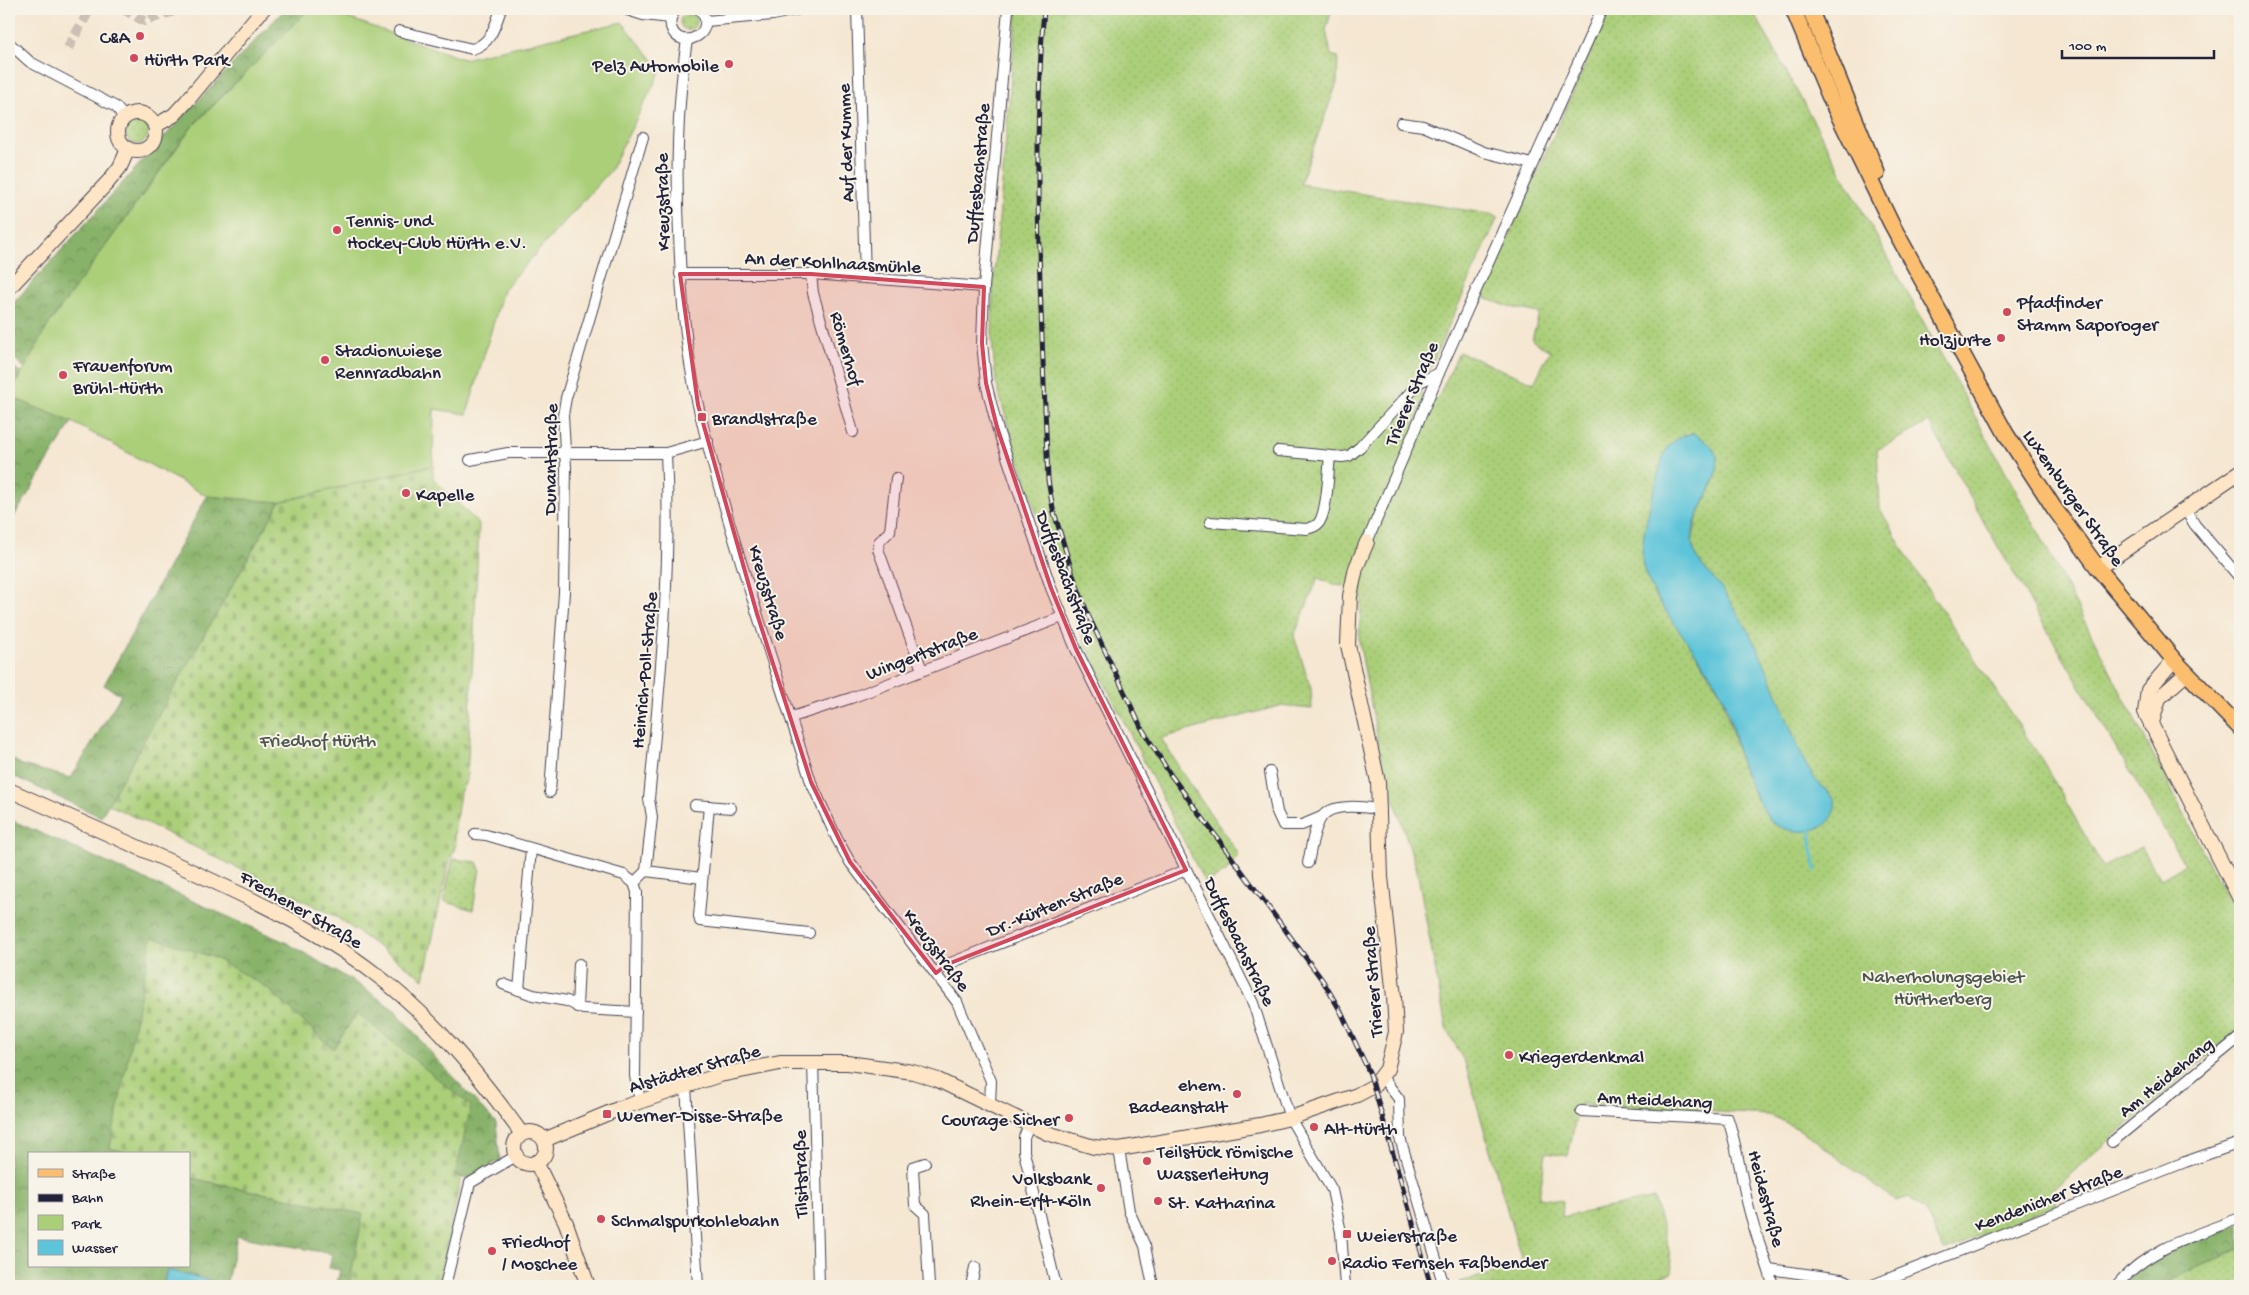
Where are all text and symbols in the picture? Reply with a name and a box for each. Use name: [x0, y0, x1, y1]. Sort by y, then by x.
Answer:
place label: C&A: [100, 28, 132, 51]
scale bar: [2062, 28, 2214, 60]
marker: C&A: [134, 30, 146, 42]
text: 100 m: [2068, 38, 2107, 56]
place label: Hürth Park: [144, 50, 231, 73]
marker: Hürth Park: [128, 52, 140, 64]
place label: Pelz Automobile: [591, 56, 719, 79]
marker: Pelz Automobile: [723, 58, 735, 70]
street label: Auf der Kumme: [834, 83, 861, 203]
street label: Duffesbachstraße: [962, 102, 997, 246]
street label: Kreuzstraße: [652, 153, 677, 251]
place label: Tennis- und Hockey-Club Hürth e.V.: [346, 211, 527, 256]
marker: Tennis- und Hockey-Club Hürth e.V.: [331, 224, 343, 236]
street label: An der Kohlhaasmühle: [744, 248, 922, 281]
place label: Pfadfinder Stamm Saporoger: [2016, 293, 2160, 338]
marker: Pfadfinder Stamm Saporoger: [2001, 306, 2013, 318]
street label: Römerhof: [823, 309, 867, 391]
place label: Holzjurte: [1919, 330, 1991, 353]
marker: Holzjurte: [1995, 332, 2007, 344]
street label: Trierer Straße: [1381, 339, 1446, 451]
place label: Stadionwiese Rennradbahn: [335, 341, 442, 386]
marker: Stadionwiese Rennradbahn: [319, 354, 331, 366]
place label: Frauenforum Brühl-Hürth: [72, 356, 173, 401]
marker: Frauenforum Brühl-Hürth: [57, 369, 69, 381]
street label: Dunantstraße: [540, 403, 565, 517]
place label: Brandlstraße: [711, 409, 817, 432]
marker: Brandlstraße: [696, 411, 708, 423]
street label: Luxemburger Straße: [2016, 426, 2128, 572]
place label: Kapelle: [416, 485, 475, 508]
marker: Kapelle: [400, 487, 412, 499]
street label: Duffesbachstraße: [1028, 507, 1101, 648]
street label: Kreuzstraße: [741, 543, 792, 643]
street label: Heinrich-Poll-Straße: [628, 591, 665, 750]
street label: Wingertstraße: [863, 623, 982, 687]
park label: Friedhof Hürth: [259, 731, 376, 754]
street label: Frechener Straße: [234, 866, 366, 956]
street label: Dr.-Kürten-Straße: [982, 868, 1127, 945]
street label: Duffesbachstraße: [1196, 873, 1279, 1011]
street label: Kreuzstraße: [897, 905, 974, 997]
street label: Trierer Straße: [1359, 925, 1390, 1039]
park label: Naherholungsgebiet Hürtherberg: [1862, 967, 2026, 1012]
street label: Am Heidehang: [2115, 1033, 2219, 1124]
street label: Alstädter Straße: [627, 1041, 764, 1100]
place label: Kriegerdenkmal: [1519, 1047, 1644, 1070]
marker: Kriegerdenkmal: [1503, 1049, 1515, 1061]
place label: ehem. Badeanstalt: [1128, 1075, 1229, 1120]
street label: Am Heidehang: [1597, 1087, 1713, 1116]
marker: ehem. Badeanstalt: [1231, 1088, 1243, 1100]
place label: Werner-Disse-Straße: [617, 1106, 783, 1129]
marker: Werner-Disse-Straße: [601, 1108, 613, 1120]
place label: Courage Sicher: [941, 1110, 1061, 1133]
marker: Courage Sicher: [1063, 1112, 1075, 1124]
place label: Alt-Hürth: [1324, 1119, 1398, 1142]
marker: Alt-Hürth: [1308, 1121, 1320, 1133]
street label: Tilsitstraße: [790, 1130, 815, 1219]
place label: Teilstück römische Wasserleitung: [1156, 1142, 1293, 1187]
street label: Heidestraße: [1741, 1148, 1789, 1250]
legend: [28, 1152, 190, 1268]
marker: Teilstück römische Wasserleitung: [1141, 1155, 1153, 1167]
street label: Kendenicher Straße: [1972, 1161, 2127, 1239]
text: Straße: [72, 1166, 116, 1184]
place label: Volksbank Rhein-Erft-Köln: [970, 1169, 1093, 1214]
marker: Volksbank Rhein-Erft-Köln: [1095, 1182, 1107, 1194]
text: Bahn: [71, 1190, 103, 1208]
place label: St. Katharina: [1168, 1193, 1276, 1216]
marker: St. Katharina: [1152, 1195, 1164, 1207]
place label: Schmalspurkohlebahn: [611, 1211, 779, 1234]
marker: Schmalspurkohlebahn: [595, 1213, 607, 1225]
text: Park: [71, 1216, 102, 1234]
place label: Weierstraße: [1357, 1226, 1457, 1249]
marker: Weierstraße: [1341, 1228, 1353, 1240]
place label: Friedhof / Moschee: [501, 1232, 578, 1277]
text: Wasser: [72, 1240, 119, 1258]
marker: Friedhof / Moschee: [486, 1245, 498, 1257]
place label: Radio Fernseh Faßbender: [1342, 1253, 1550, 1276]
marker: Radio Fernseh Faßbender: [1326, 1255, 1338, 1267]

